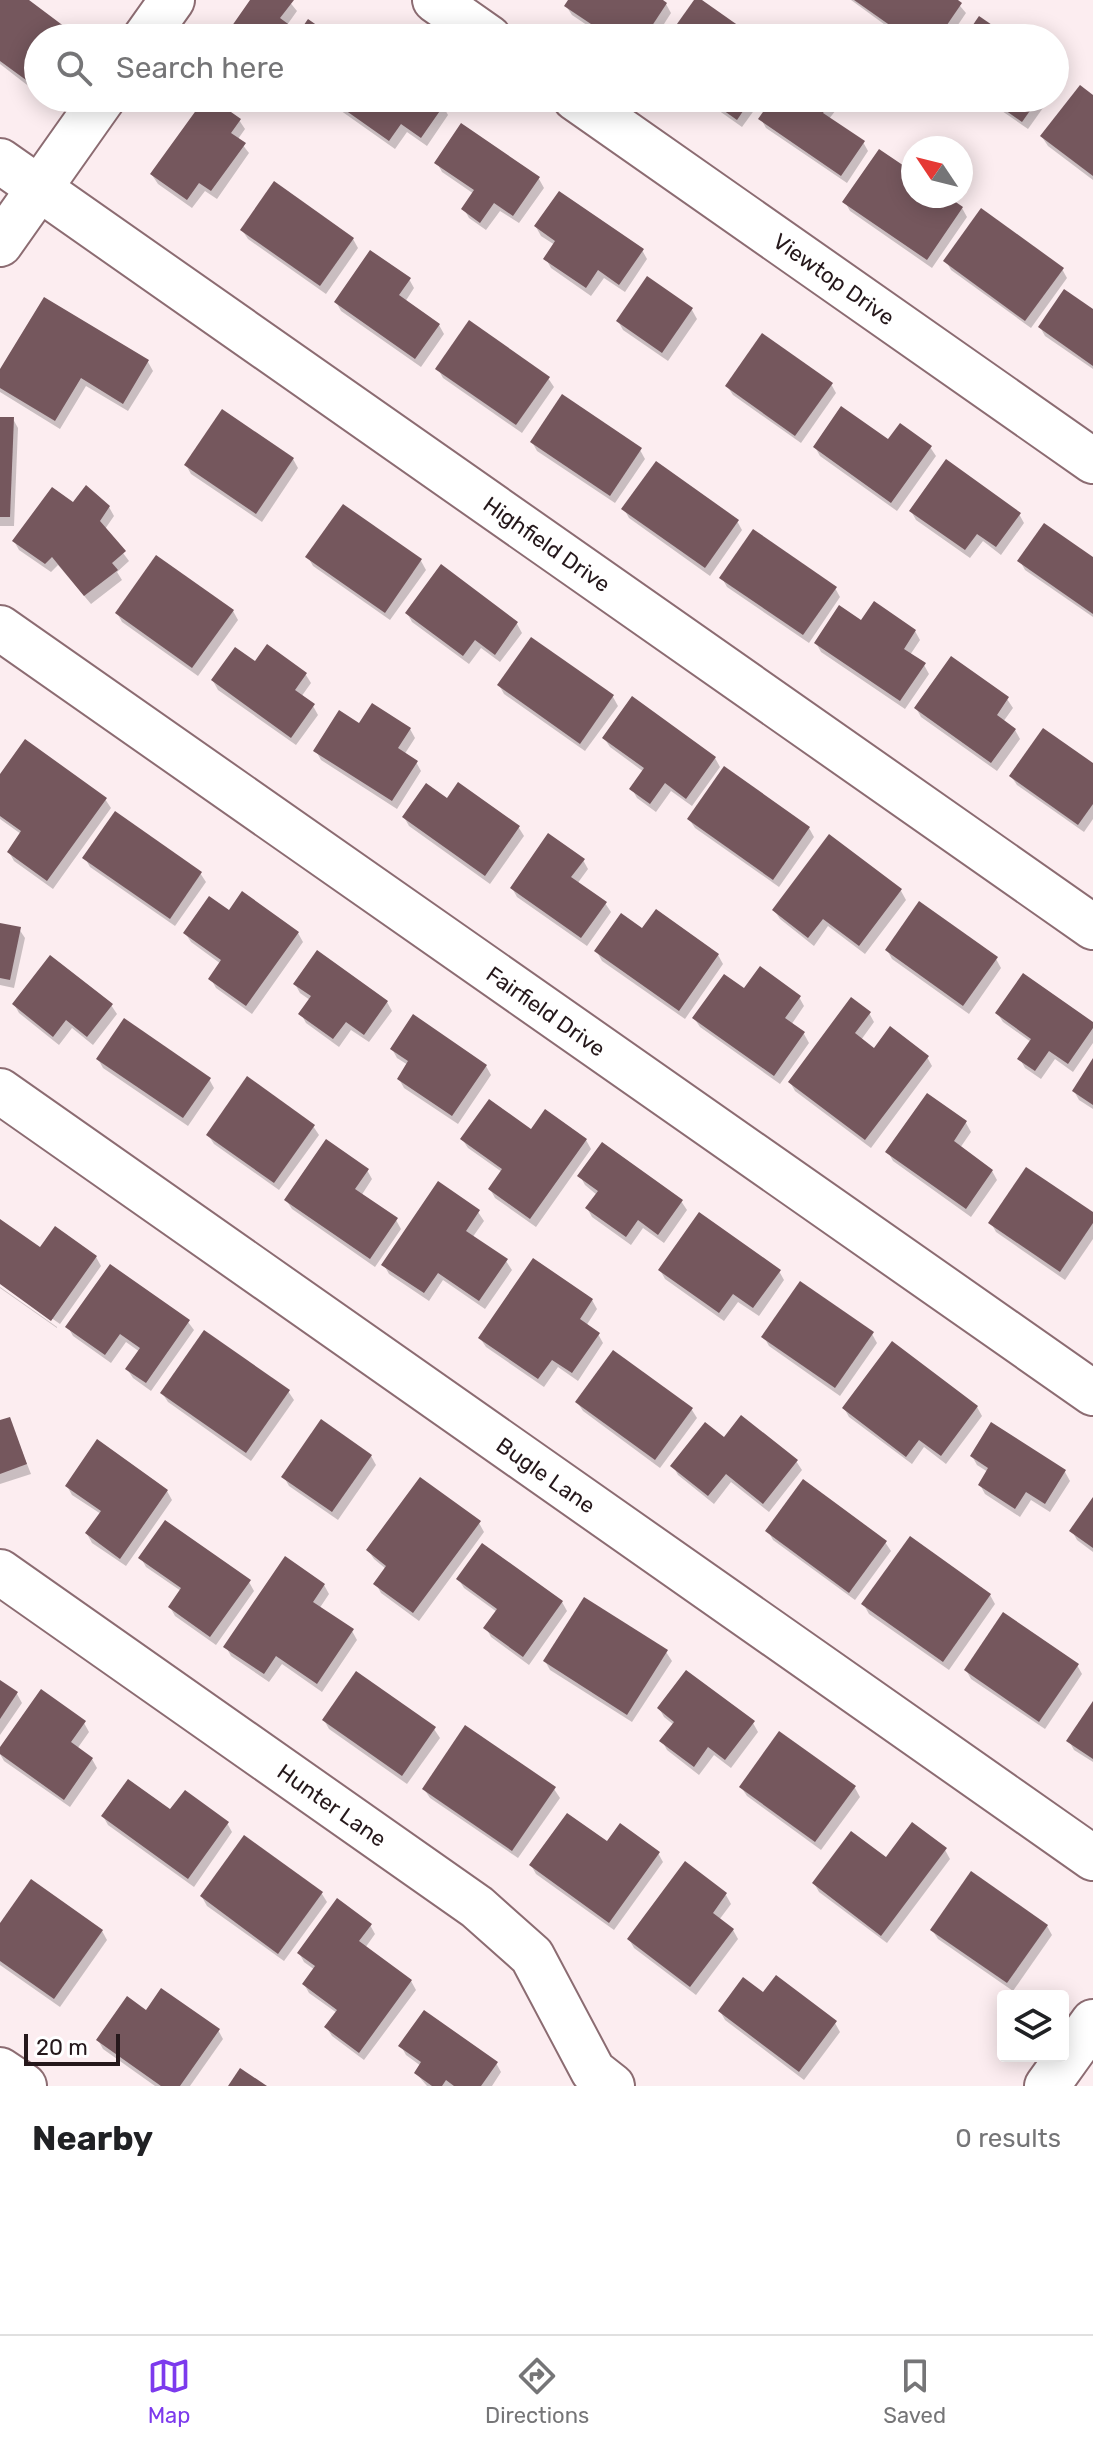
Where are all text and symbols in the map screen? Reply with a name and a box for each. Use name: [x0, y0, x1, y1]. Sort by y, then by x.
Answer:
search box: [24, 24, 1069, 112]
icon: search: [52, 46, 96, 90]
text: Search here: [116, 50, 284, 86]
north arrow: [901, 136, 973, 208]
street label: Viewtop Drive: [768, 228, 900, 331]
street label: Highfield Drive: [478, 491, 615, 598]
street label: Fairfield Drive: [481, 960, 610, 1062]
street label: Bugle Lane: [491, 1432, 600, 1519]
street label: Hunter Lane: [272, 1758, 391, 1853]
map controls: [997, 1990, 1069, 2062]
button: layers: [997, 1990, 1069, 2062]
scale bar: [24, 2030, 120, 2066]
text: 20 m: [36, 2034, 88, 2061]
text: Nearby: [32, 2118, 153, 2159]
text: 0 results: [955, 2123, 1061, 2154]
tab: Map: [147, 2354, 191, 2429]
tab: Directions: [485, 2354, 589, 2429]
tab: Saved: [883, 2354, 946, 2429]

